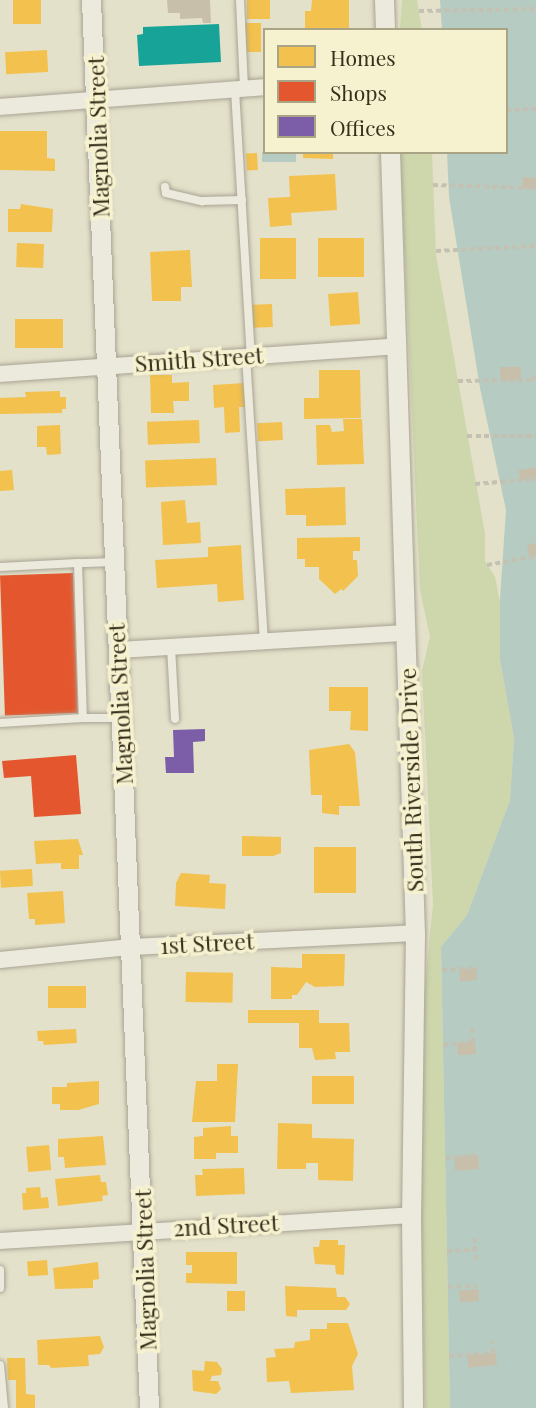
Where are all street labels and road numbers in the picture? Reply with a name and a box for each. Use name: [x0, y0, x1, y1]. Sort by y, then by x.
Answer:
street label: Magnolia Street: [81, 56, 115, 218]
street label: Smith Street: [134, 341, 264, 377]
street label: Magnolia Street: [102, 622, 138, 786]
street label: South Riverside Drive: [393, 667, 429, 893]
street label: 1st Street: [159, 927, 255, 959]
street label: Magnolia Street: [128, 1189, 162, 1351]
street label: 2nd Street: [173, 1208, 279, 1242]

